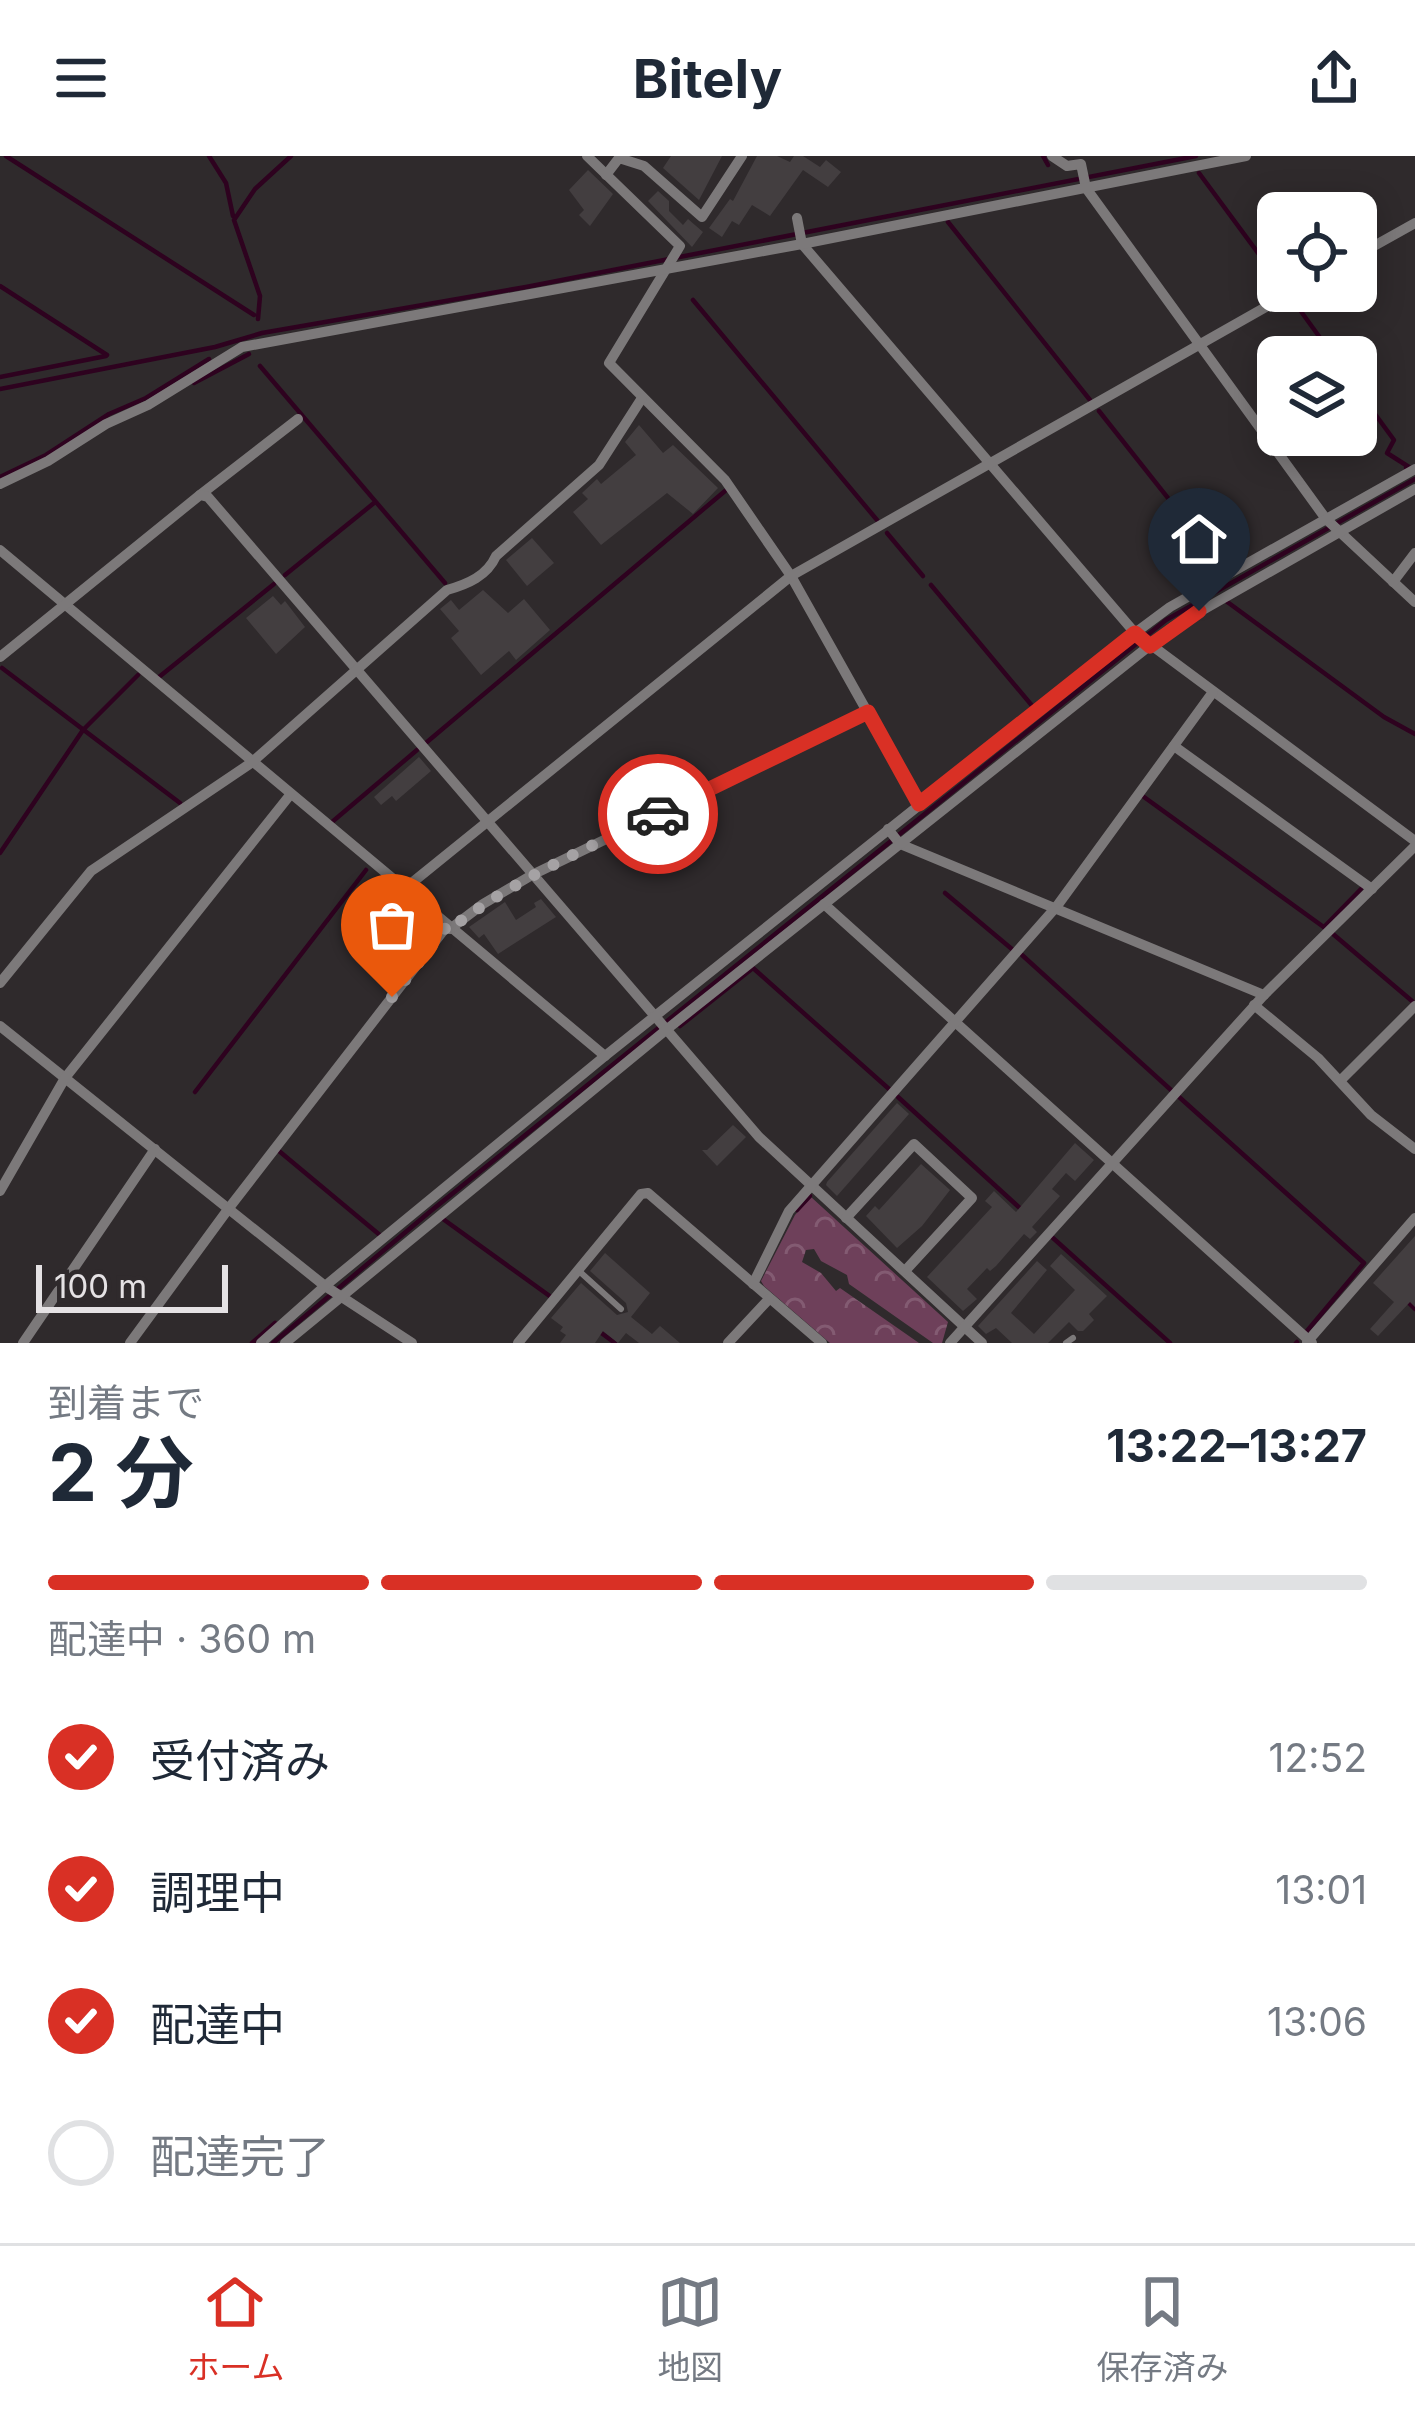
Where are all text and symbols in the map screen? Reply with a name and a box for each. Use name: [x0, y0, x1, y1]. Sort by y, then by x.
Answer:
icon: menu: [48, 45, 114, 111]
icon: share: [1301, 45, 1367, 111]
text: Bitely: [633, 46, 782, 111]
map controls: [1257, 192, 1377, 456]
button: locate: [1257, 192, 1377, 312]
button: layers: [1257, 336, 1377, 456]
pin: [1148, 488, 1250, 611]
icon: home: [1166, 506, 1232, 572]
courier: [598, 754, 718, 874]
icon: car: [625, 781, 691, 847]
pin: [341, 874, 443, 997]
icon: bag: [359, 892, 425, 958]
scale bar: [36, 1259, 228, 1312]
text: 100 m: [54, 1266, 147, 1306]
text: 到着まで: [48, 1379, 204, 1426]
text: 13:22–13:27: [1106, 1418, 1367, 1473]
text: 2 分: [48, 1425, 194, 1520]
text: 配達中 · 360 m: [48, 1615, 316, 1662]
icon: check: [48, 1724, 114, 1790]
text: 受付済み: [150, 1733, 330, 1788]
text: 12:52: [1269, 1734, 1367, 1781]
icon: check: [48, 1856, 114, 1922]
text: 調理中: [150, 1865, 285, 1920]
text: 13:01: [1275, 1866, 1367, 1913]
icon: check: [48, 1988, 114, 2054]
text: 配達中: [150, 1997, 285, 2052]
text: 13:06: [1267, 1998, 1367, 2045]
text: 配達完了: [150, 2129, 330, 2184]
tab: ホーム: [186, 2269, 285, 2389]
tab: 地図: [657, 2269, 723, 2389]
tab: 保存済み: [1096, 2269, 1228, 2389]

